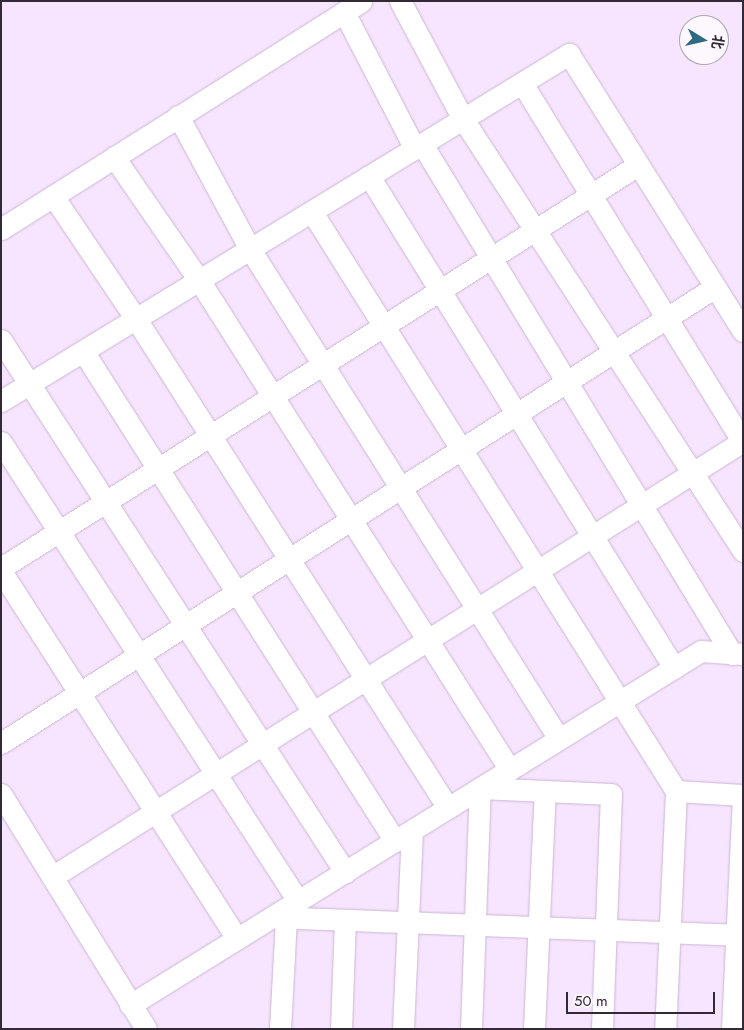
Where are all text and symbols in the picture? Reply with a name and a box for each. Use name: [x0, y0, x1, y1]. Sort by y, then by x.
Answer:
north arrow: [679, 15, 729, 65]
text: 北: [707, 34, 729, 51]
scale bar: [569, 982, 718, 1014]
text: 50 m: [574, 990, 608, 1012]

